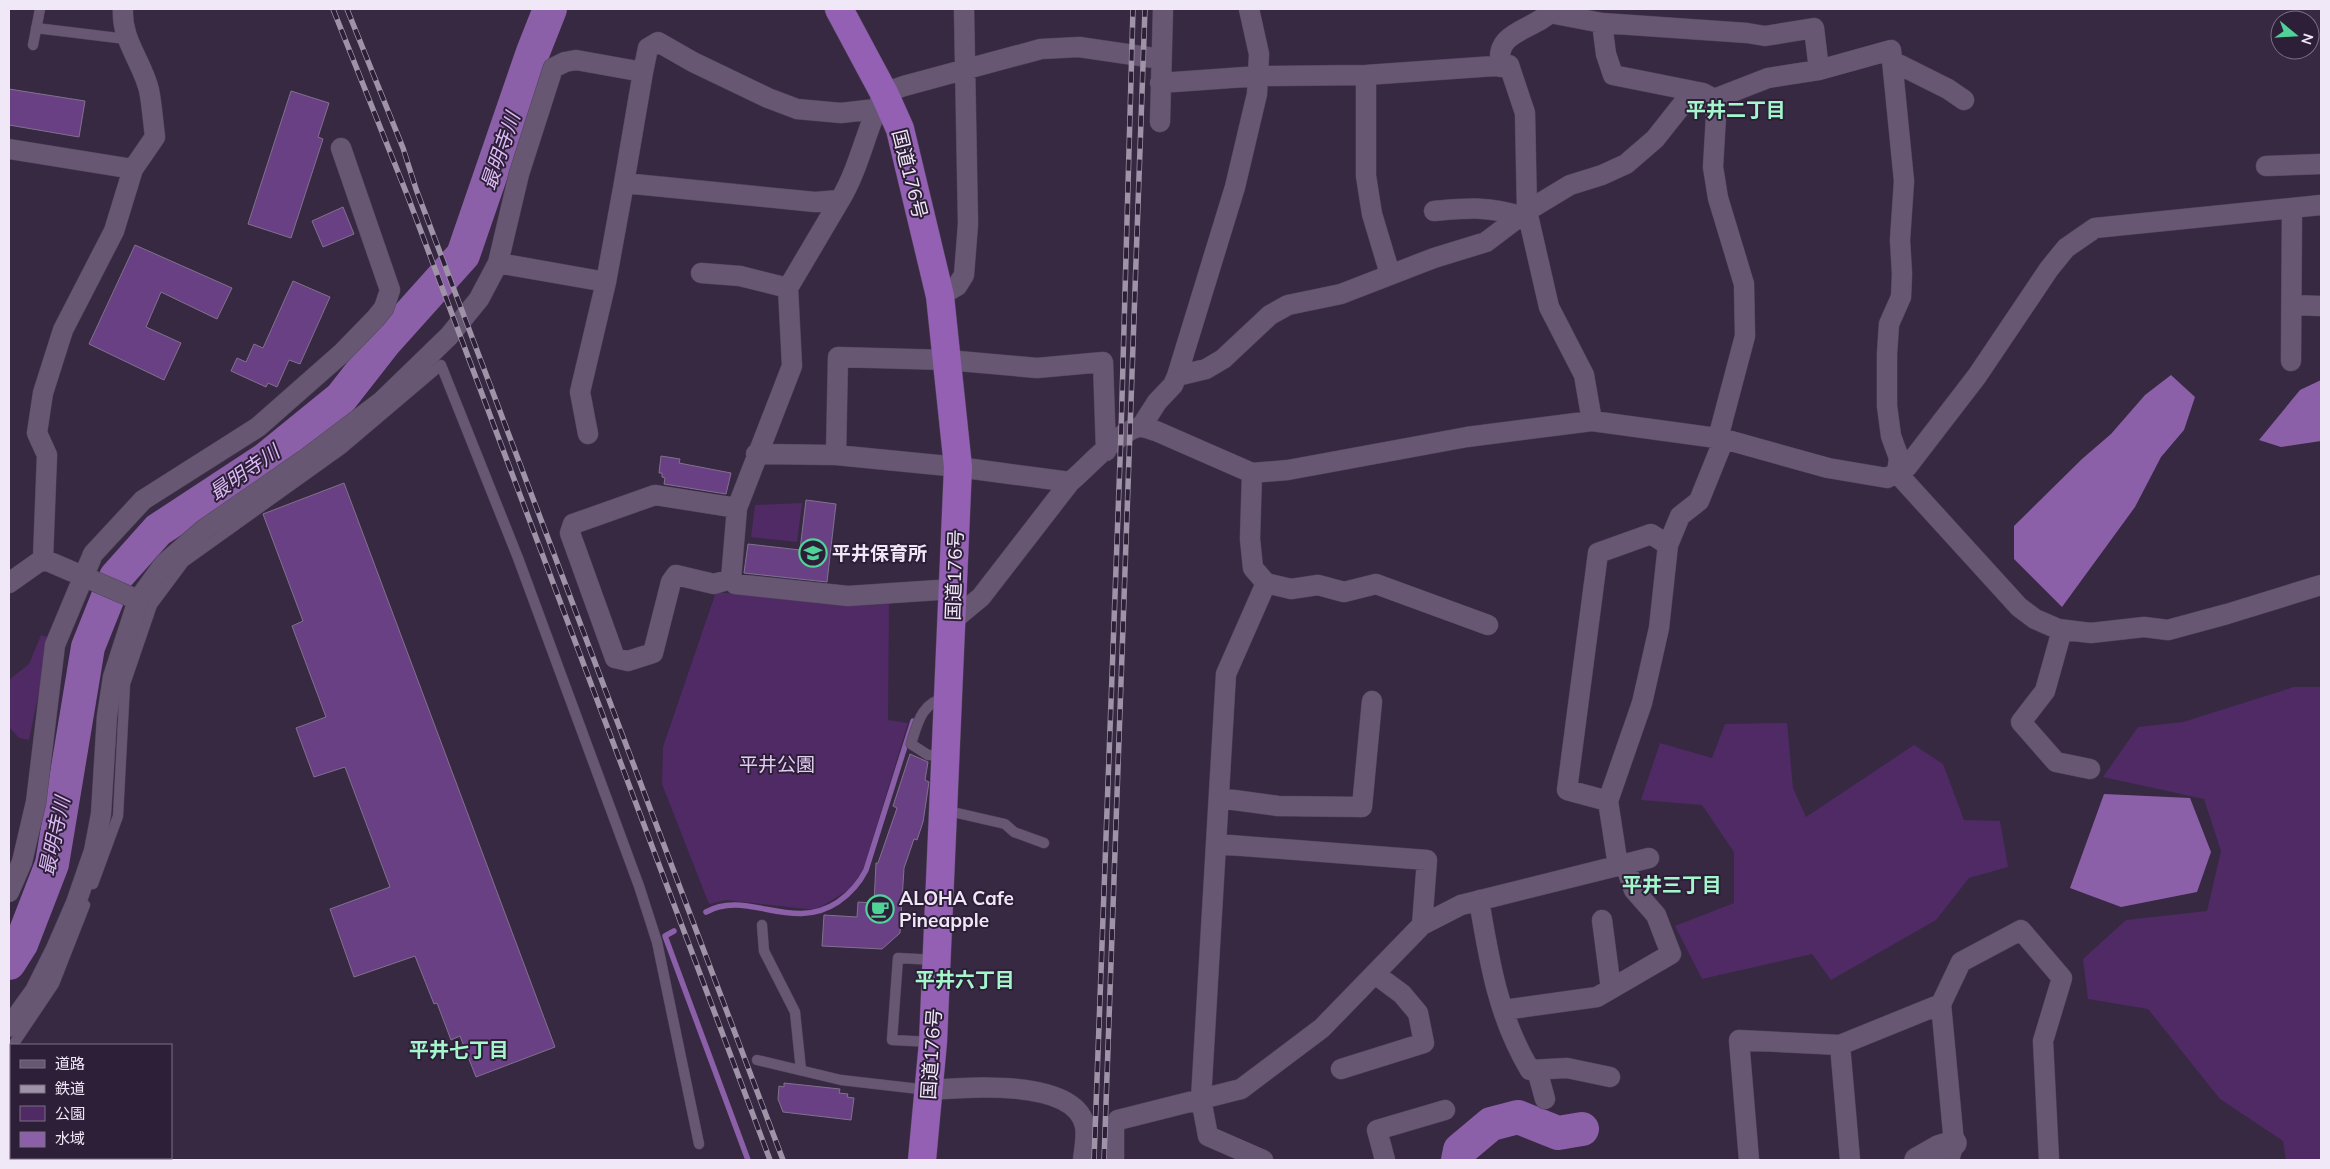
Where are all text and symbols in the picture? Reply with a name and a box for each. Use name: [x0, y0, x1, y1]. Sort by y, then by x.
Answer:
north arrow: [2270, 10, 2320, 60]
text: N: [2297, 31, 2318, 47]
district label: 平井二丁目: [1686, 97, 1786, 122]
water label: 最明寺川: [475, 107, 525, 193]
street label: 国道176号: [887, 127, 933, 221]
water label: 最明寺川: [204, 438, 286, 505]
street label: 国道176号: [940, 529, 968, 621]
school or university icon: 平井保育所: [798, 538, 828, 568]
place label: 平井保育所: [832, 541, 927, 565]
park label: 平井公園: [739, 752, 815, 776]
water label: 最明寺川: [33, 792, 75, 878]
district label: 平井三丁目: [1622, 872, 1722, 897]
place label: ALOHA Cafe Pineapple: [899, 886, 1014, 932]
cafe icon: ALOHA Cafe Pineapple: [865, 894, 895, 924]
district label: 平井六丁目: [915, 967, 1015, 992]
street label: 国道176号: [916, 1008, 946, 1100]
district label: 平井七丁目: [409, 1037, 509, 1062]
legend: [10, 1044, 172, 1159]
text: 道路: [55, 1054, 85, 1073]
text: 鉄道: [55, 1079, 85, 1098]
text: 公園: [55, 1104, 85, 1123]
text: 水域: [55, 1129, 85, 1148]

